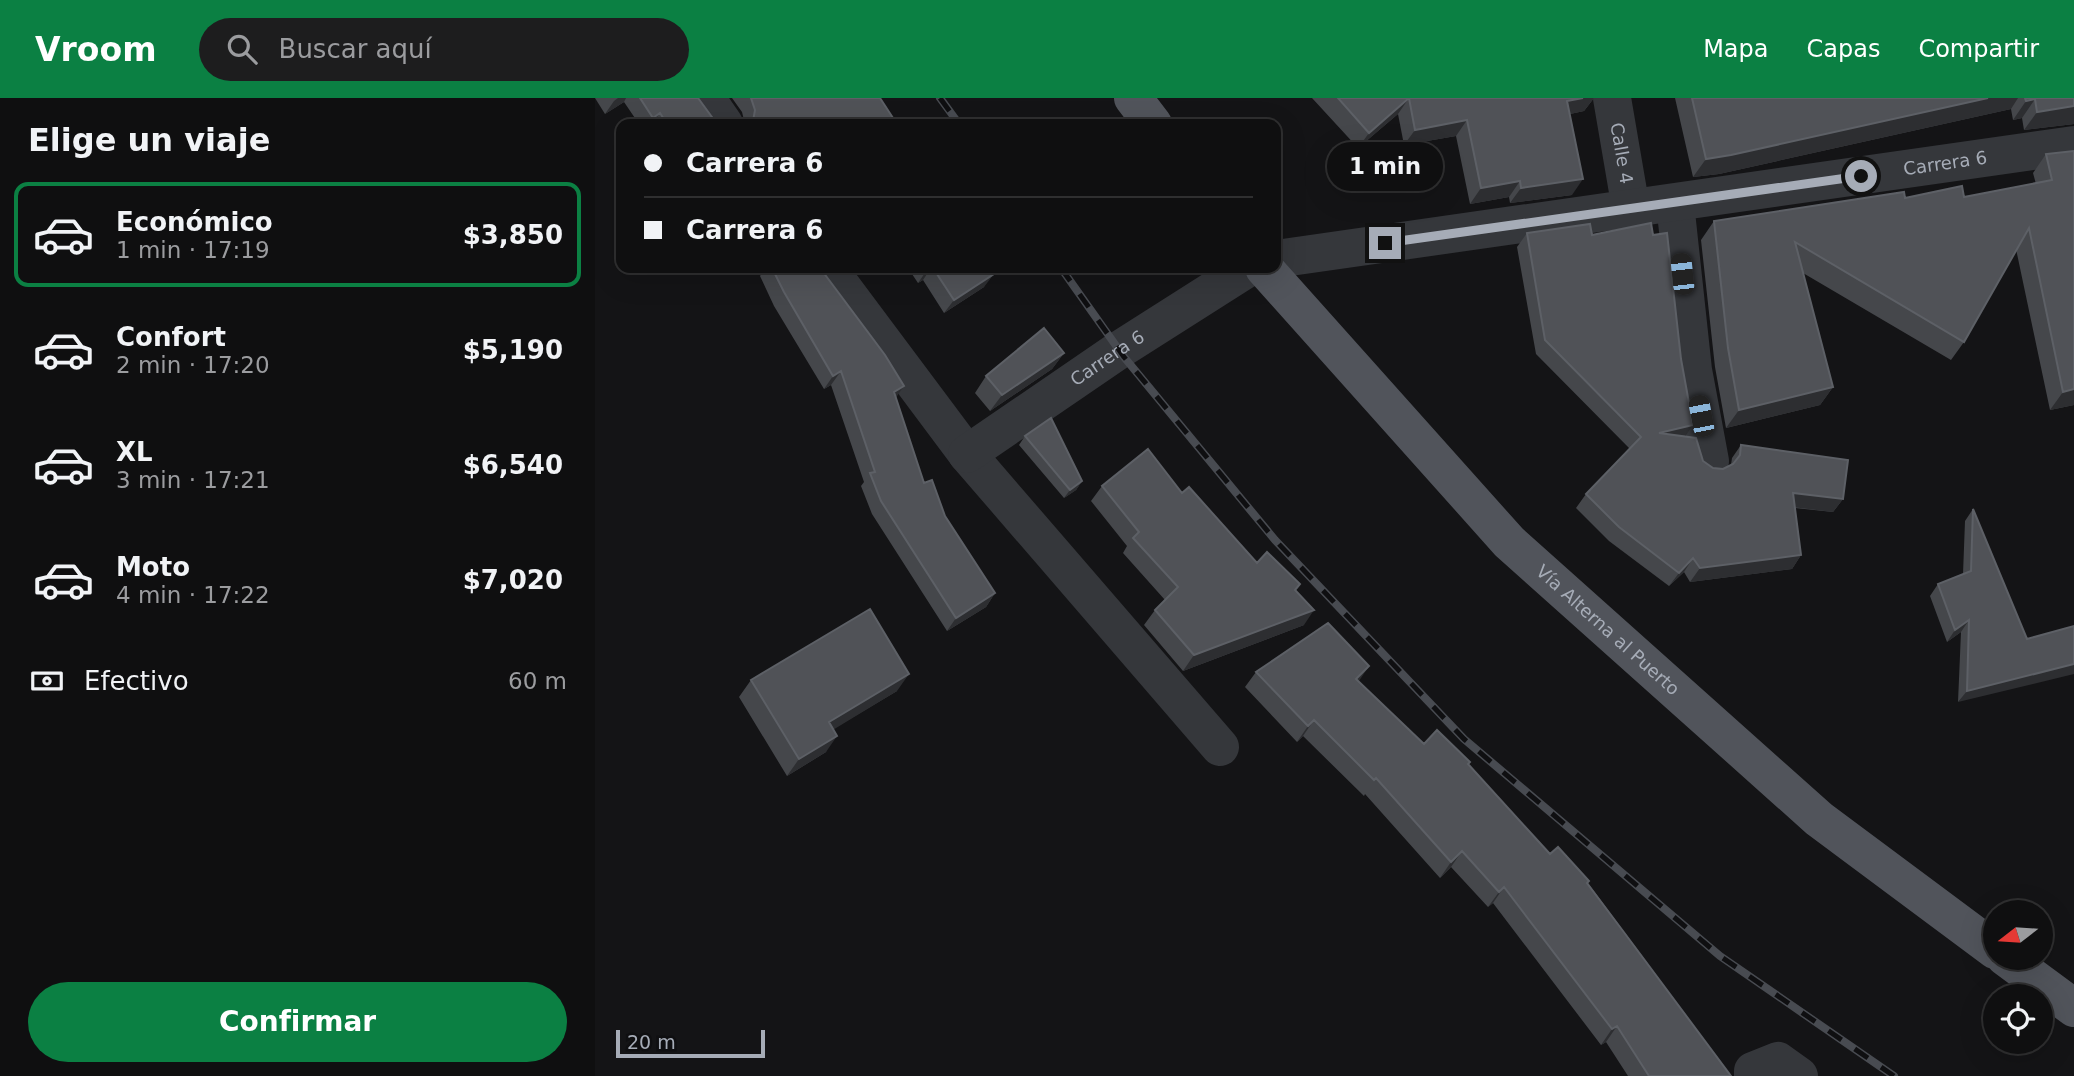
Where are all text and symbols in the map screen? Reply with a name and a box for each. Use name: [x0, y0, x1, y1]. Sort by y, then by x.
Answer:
search box: [199, 18, 689, 81]
text: Vroom: [35, 30, 157, 69]
icon: search: [223, 30, 261, 68]
text: Buscar aquí: [279, 34, 432, 64]
text: Mapa: [1703, 35, 1769, 63]
text: Capas: [1807, 35, 1880, 63]
text: Compartir: [1918, 35, 2039, 63]
text: Elige un viaje: [28, 121, 270, 159]
street label: Calle 4: [1606, 121, 1638, 185]
callout: 1 min: [1327, 142, 1443, 190]
street label: Carrera 6: [1902, 147, 1988, 179]
text: Carrera 6: [686, 148, 823, 178]
text: 1 min: [1349, 153, 1421, 179]
route start: [1845, 160, 1877, 192]
icon: car: [32, 203, 95, 266]
text: Económico: [116, 207, 273, 237]
text: Carrera 6: [686, 215, 823, 245]
text: $3,850: [463, 220, 563, 250]
route end: [1369, 227, 1401, 259]
text: 1 min · 17:19: [116, 237, 270, 263]
car: [1670, 252, 1695, 296]
icon: car: [32, 318, 95, 381]
text: Confort: [116, 322, 226, 352]
street label: Carrera 6: [1066, 326, 1148, 390]
text: $5,190: [463, 335, 563, 365]
text: 2 min · 17:20: [116, 352, 270, 378]
car: [1687, 393, 1716, 439]
icon: car: [32, 433, 95, 496]
text: XL: [116, 437, 153, 467]
text: $6,540: [463, 450, 563, 480]
text: 3 min · 17:21: [116, 467, 270, 493]
icon: car: [32, 548, 95, 611]
text: Moto: [116, 552, 190, 582]
street label: Vía Alterna al Puerto: [1532, 560, 1684, 699]
text: $7,020: [463, 565, 563, 595]
text: 4 min · 17:22: [116, 582, 270, 608]
icon: cash: [28, 662, 66, 700]
text: Efectivo: [84, 666, 189, 696]
text: 60 m: [508, 668, 567, 694]
north arrow: [1983, 900, 2053, 970]
map controls: [1983, 900, 2053, 1054]
button: Confirmar: [28, 982, 567, 1062]
button: locate: [1983, 984, 2053, 1054]
scale bar: [616, 1027, 765, 1059]
text: 20 m: [627, 1031, 676, 1053]

